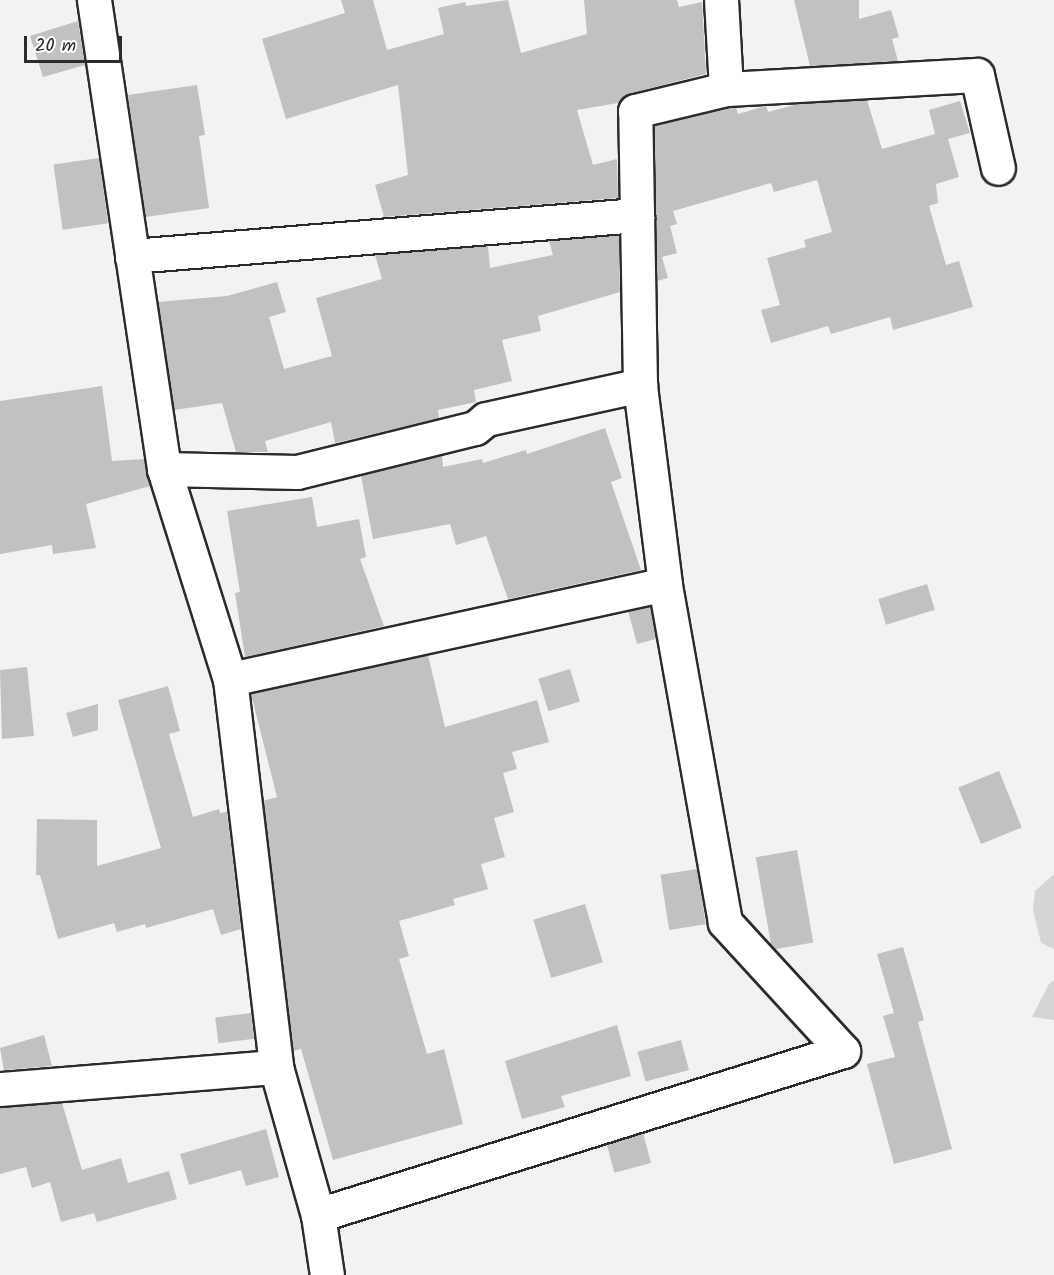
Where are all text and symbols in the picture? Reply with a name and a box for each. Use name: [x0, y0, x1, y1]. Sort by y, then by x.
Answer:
scale bar: [27, 24, 124, 62]
text: 20 m: [35, 32, 76, 61]

